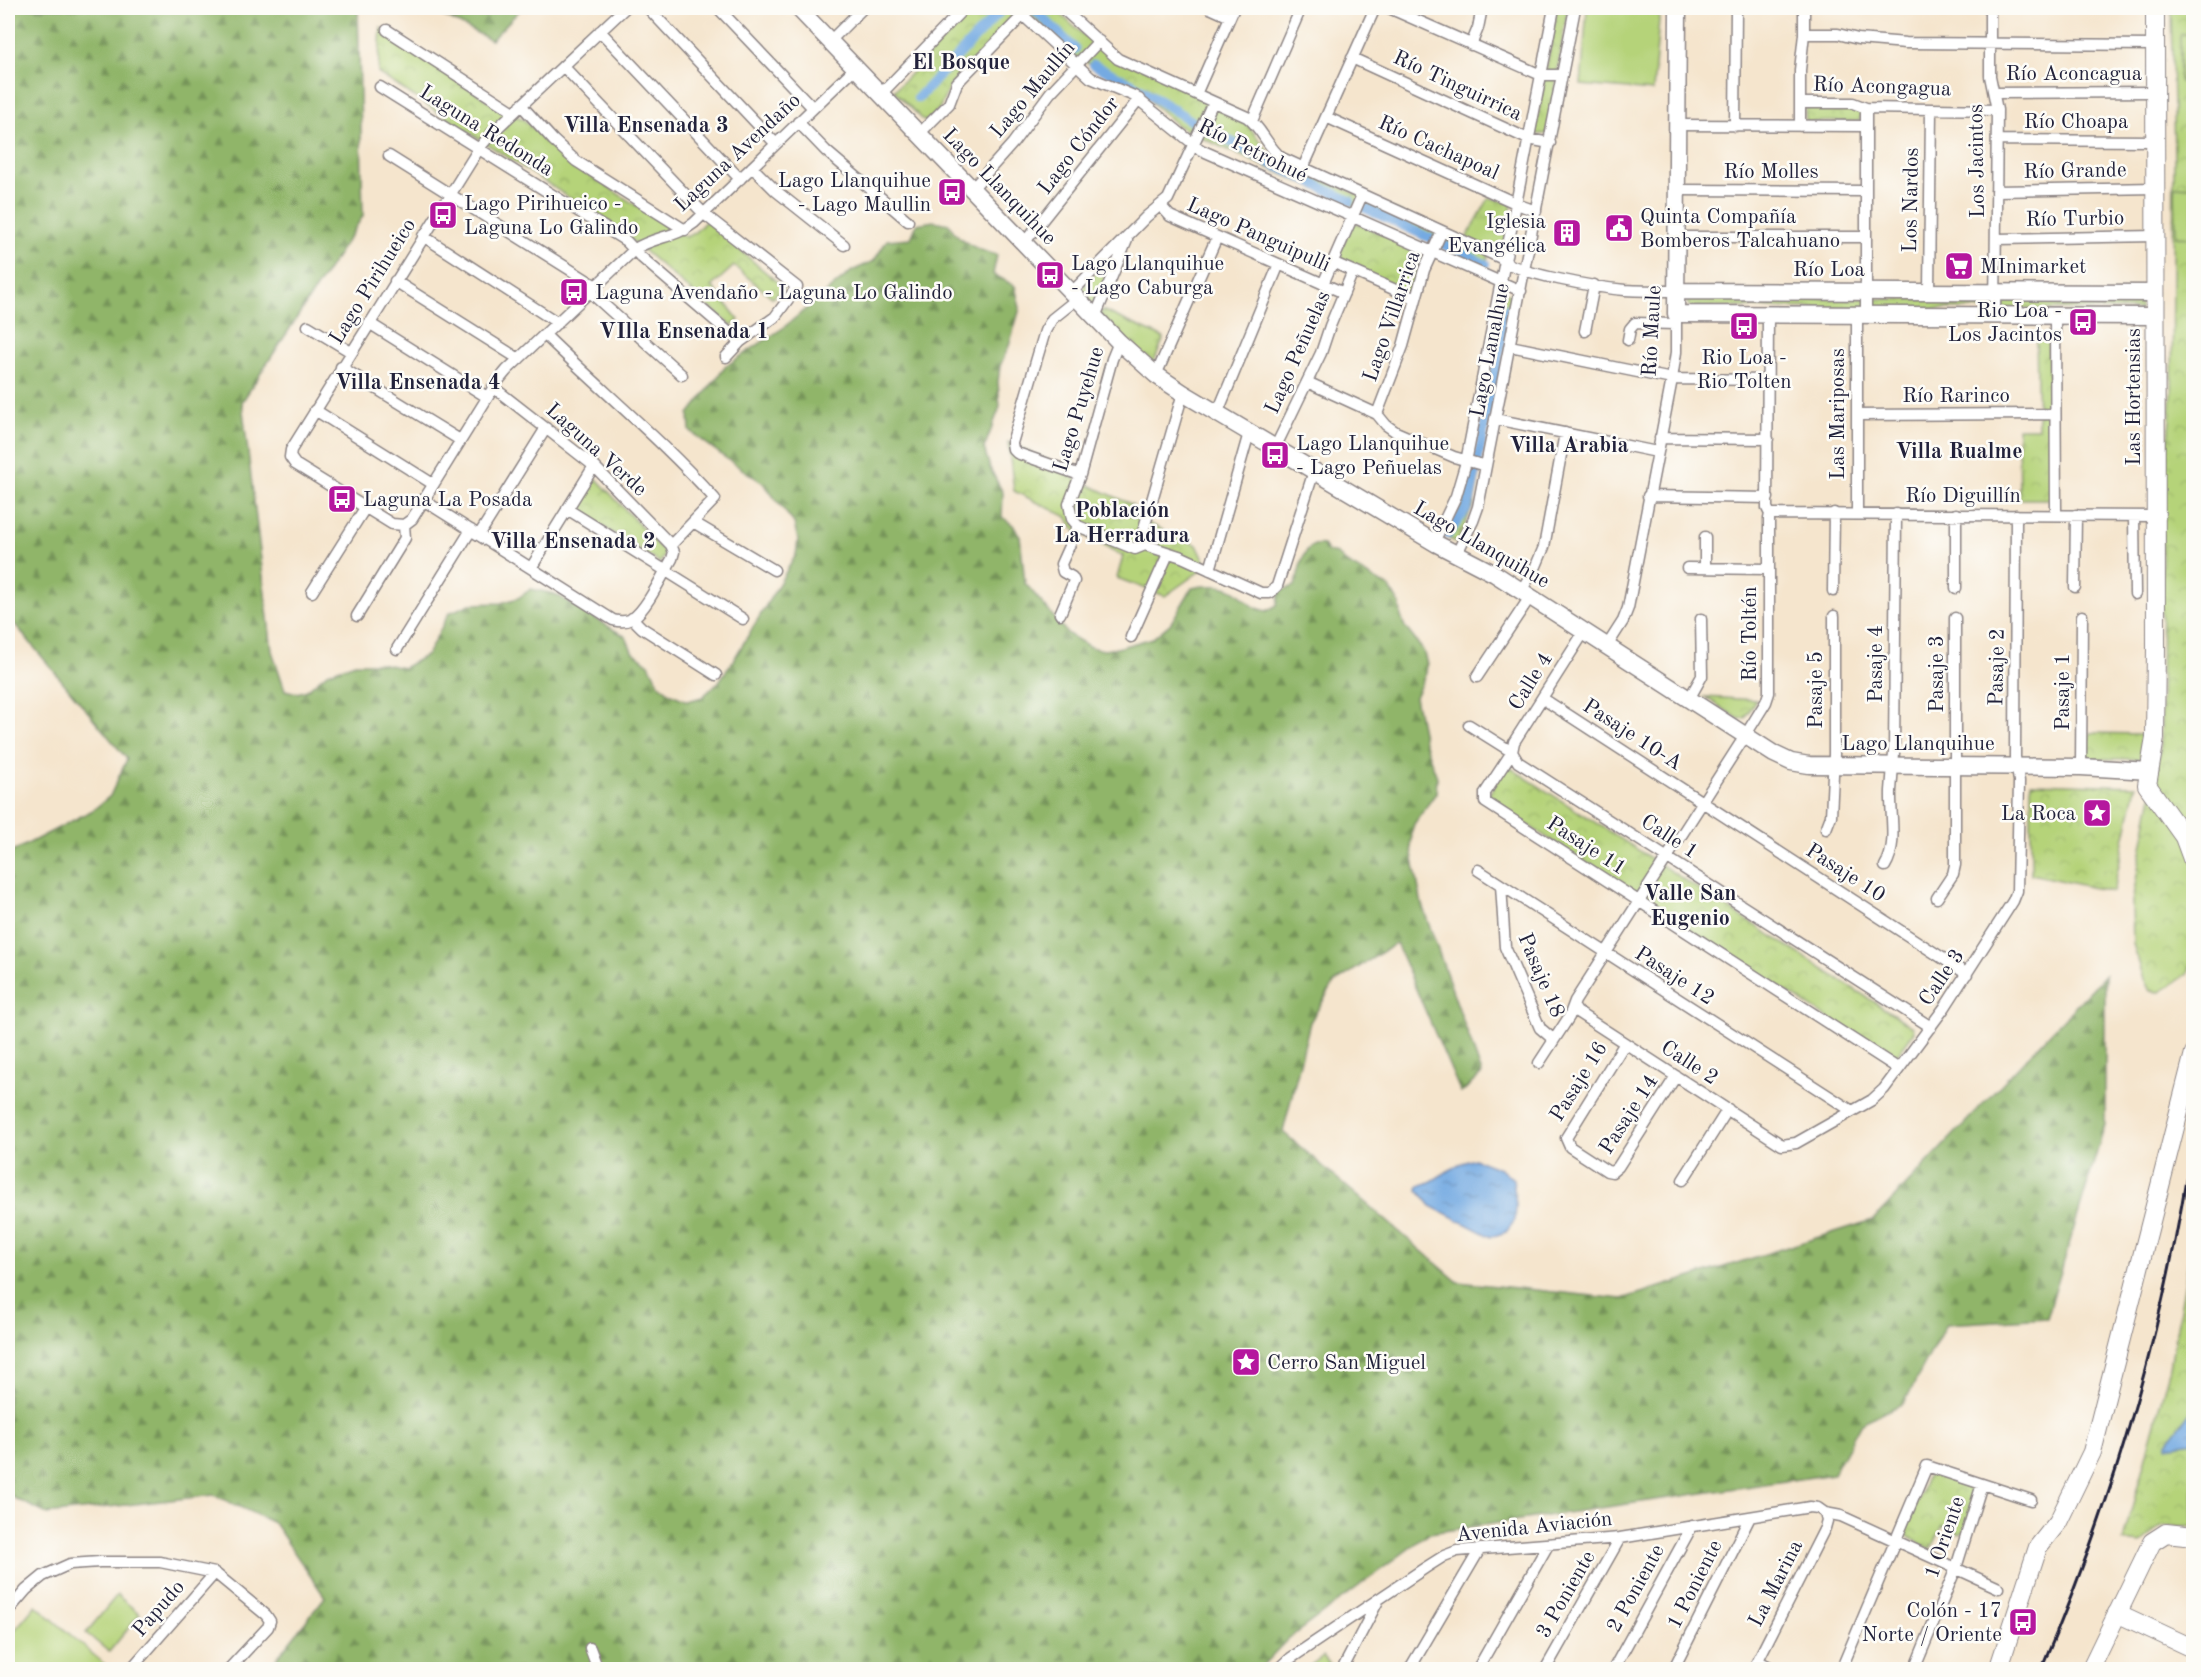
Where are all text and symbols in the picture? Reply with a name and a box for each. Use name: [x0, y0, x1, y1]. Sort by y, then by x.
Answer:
street label: Lago Maullín: [987, 37, 1080, 143]
street label: Río Tinguirrica: [1390, 47, 1525, 125]
district label: El Bosque: [912, 52, 1010, 74]
street label: Río Aconcagua: [2006, 64, 2142, 85]
street label: Río Acongagua: [1812, 75, 1952, 100]
street label: Laguna Redonda: [416, 82, 557, 181]
street label: Laguna Avendaño: [671, 90, 805, 217]
street label: Lago Cóndor: [1035, 93, 1124, 199]
street label: Los Jacintos: [1966, 104, 1989, 218]
street label: Río Cachapoal: [1375, 112, 1502, 184]
street label: Río Choapa: [2024, 112, 2128, 133]
district label: Villa Ensenada 3: [563, 115, 729, 137]
street label: Río Petrohué: [1194, 116, 1310, 187]
street label: Lago Llanquihue: [938, 125, 1060, 249]
street label: Los Nardos: [1900, 147, 1923, 253]
street label: Río Grande: [2023, 160, 2127, 183]
street label: Río Molles: [1723, 162, 1819, 183]
place label: Lago Llanquihue - Lago Maullin: [778, 171, 931, 216]
bus stop icon: Lago Llanquihue - Lago Maullin: [936, 176, 968, 208]
place label: Lago Pirihueico - Laguna Lo Galindo: [464, 194, 639, 239]
street label: Lago Panguipulli: [1184, 194, 1333, 276]
bus stop icon: Lago Pirihueico - Laguna Lo Galindo: [427, 199, 459, 231]
place label: Quinta Compañía Bomberos Talcahuano: [1640, 207, 1840, 252]
street label: Río Turbio: [2026, 208, 2125, 231]
place label: Iglesia Evangélica: [1447, 212, 1546, 257]
public building icon: Quinta Compañía Bomberos Talcahuano: [1603, 212, 1635, 244]
street label: Lago Pirihueico: [326, 215, 420, 348]
building icon: Iglesia Evangélica: [1551, 217, 1583, 249]
street label: Lago Villarrica: [1360, 248, 1425, 385]
supermarket icon: MInimarket: [1943, 250, 1975, 282]
place label: Lago Llanquihue - Lago Caburga: [1071, 254, 1224, 299]
place label: MInimarket: [1980, 257, 2086, 278]
bus stop icon: Lago Llanquihue - Lago Caburga: [1034, 259, 1066, 291]
street label: Río Loa: [1793, 260, 1865, 281]
bus stop icon: Laguna Avendaño - Laguna Lo Galindo: [558, 276, 590, 308]
street label: Lago Lanalhue: [1467, 281, 1514, 419]
place label: Laguna Avendaño - Laguna Lo Galindo: [595, 283, 953, 304]
street label: Río Maule: [1640, 285, 1665, 377]
street label: Lago Peñuelas: [1262, 288, 1335, 417]
place label: Rio Loa - Los Jacintos: [1948, 301, 2062, 346]
bus stop icon: Rio Loa - Los Jacintos: [2067, 306, 2099, 338]
bus stop icon: Rio Loa - Rio Tolten: [1728, 310, 1760, 342]
district label: VIlla Ensenada 1: [599, 321, 769, 343]
street label: Las Hortensias: [2124, 328, 2145, 466]
street label: Lago Puyehue: [1050, 344, 1108, 475]
place label: Rio Loa - Rio Tolten: [1696, 348, 1792, 393]
street label: Las Mariposas: [1828, 348, 1849, 480]
district label: Villa Ensenada 4: [335, 372, 501, 394]
street label: Río Rarinco: [1902, 386, 2010, 407]
street label: Laguna Verde: [542, 400, 650, 501]
place label: Lago Llanquihue - Lago Peñuelas: [1296, 434, 1449, 479]
district label: Villa Arabia: [1509, 435, 1629, 457]
bus stop icon: Lago Llanquihue - Lago Peñuelas: [1259, 439, 1291, 471]
district label: Villa Rualme: [1895, 441, 2023, 463]
bus stop icon: Laguna La Posada: [326, 483, 358, 515]
street label: Río Diguillín: [1905, 486, 2021, 507]
place label: Laguna La Posada: [363, 490, 532, 511]
street label: Lago Llanquihue: [1410, 498, 1553, 593]
district label: Población La Herradura: [1054, 500, 1190, 547]
district label: Villa Ensenada 2: [490, 531, 656, 553]
street label: Río Toltén: [1740, 586, 1761, 682]
street label: Pasaje 4: [1866, 625, 1887, 703]
street label: Pasaje 2: [1986, 628, 2009, 706]
street label: Pasaje 3: [1927, 635, 1948, 713]
street label: Calle 4: [1506, 649, 1557, 714]
street label: Pasaje 5: [1806, 651, 1827, 729]
street label: Pasaje 1: [2053, 653, 2074, 731]
street label: Pasaje 10-A: [1579, 696, 1686, 775]
street label: Lago Llanquihue: [1841, 734, 1995, 755]
place icon: La Roca: [2081, 797, 2113, 829]
place label: La Roca: [2001, 804, 2076, 825]
street label: Calle 1: [1637, 811, 1702, 863]
street label: Pasaje 11: [1543, 813, 1630, 880]
street label: Pasaje 10: [1802, 840, 1889, 907]
district label: Valle San Eugenio: [1643, 883, 1737, 930]
street label: Pasaje 18: [1513, 930, 1568, 1021]
street label: Pasaje 12: [1631, 943, 1718, 1010]
street label: Calle 3: [1916, 946, 1969, 1010]
street label: Calle 2: [1657, 1037, 1722, 1089]
street label: Pasaje 16: [1547, 1038, 1612, 1125]
street label: Pasaje 14: [1596, 1071, 1663, 1158]
place icon: Cerro San Miguel: [1230, 1346, 1262, 1378]
place label: Cerro San Miguel: [1267, 1353, 1426, 1374]
street label: 1 Oriente: [1922, 1494, 1969, 1581]
street label: Avenida Aviación: [1455, 1509, 1613, 1546]
street label: 1 Poniente: [1664, 1537, 1727, 1633]
street label: La Marina: [1746, 1537, 1807, 1630]
street label: 2 Poniente: [1604, 1541, 1669, 1636]
street label: 3 Poniente: [1533, 1548, 1600, 1642]
street label: Papudo: [129, 1577, 189, 1641]
place label: Colón - 17 Norte / Oriente: [1862, 1601, 2002, 1646]
bus stop icon: Colón - 17 Norte / Oriente: [2007, 1606, 2039, 1638]

